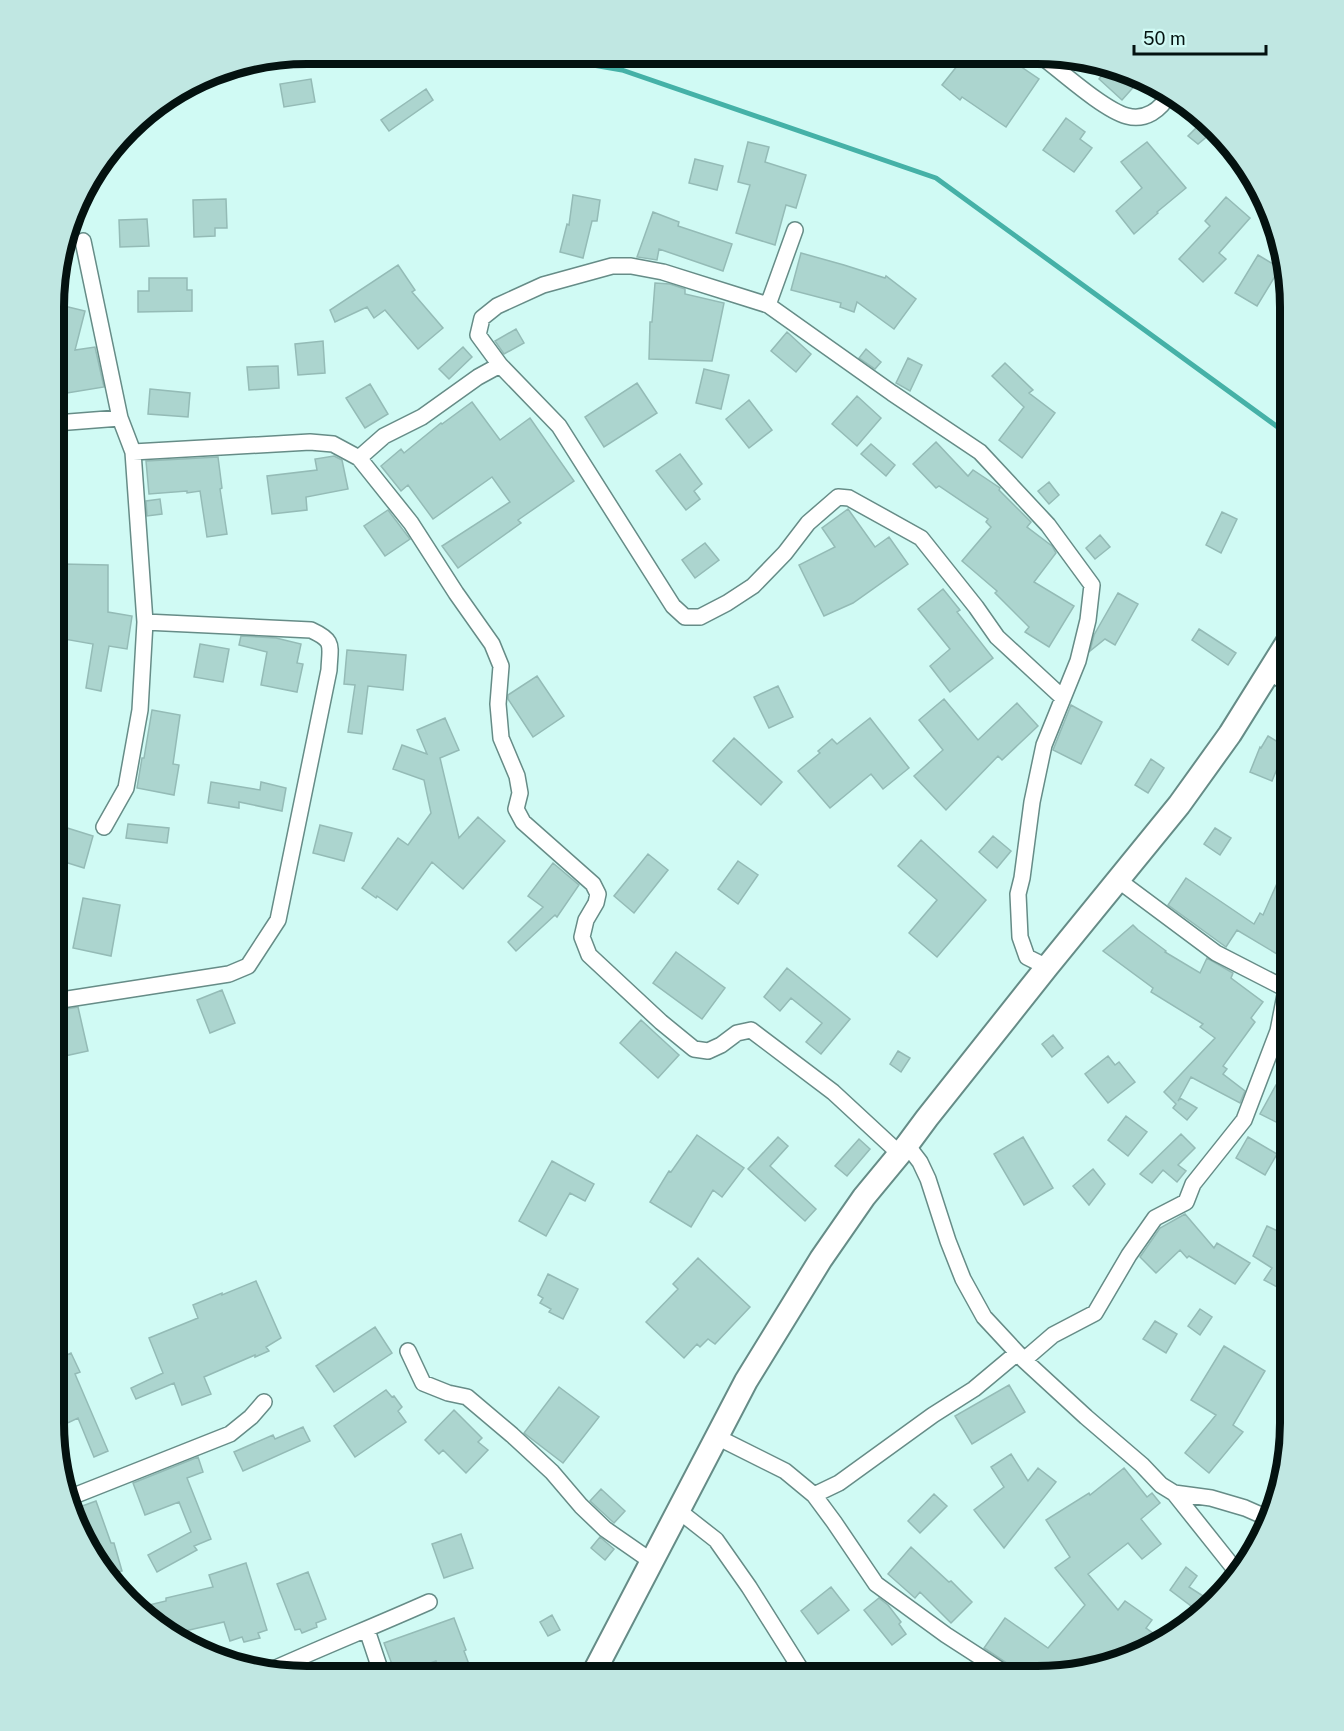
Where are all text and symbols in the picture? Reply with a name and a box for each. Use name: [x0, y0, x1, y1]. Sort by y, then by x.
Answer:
scale bar: [1134, 18, 1266, 56]
text: 50 m: [1143, 28, 1186, 49]

